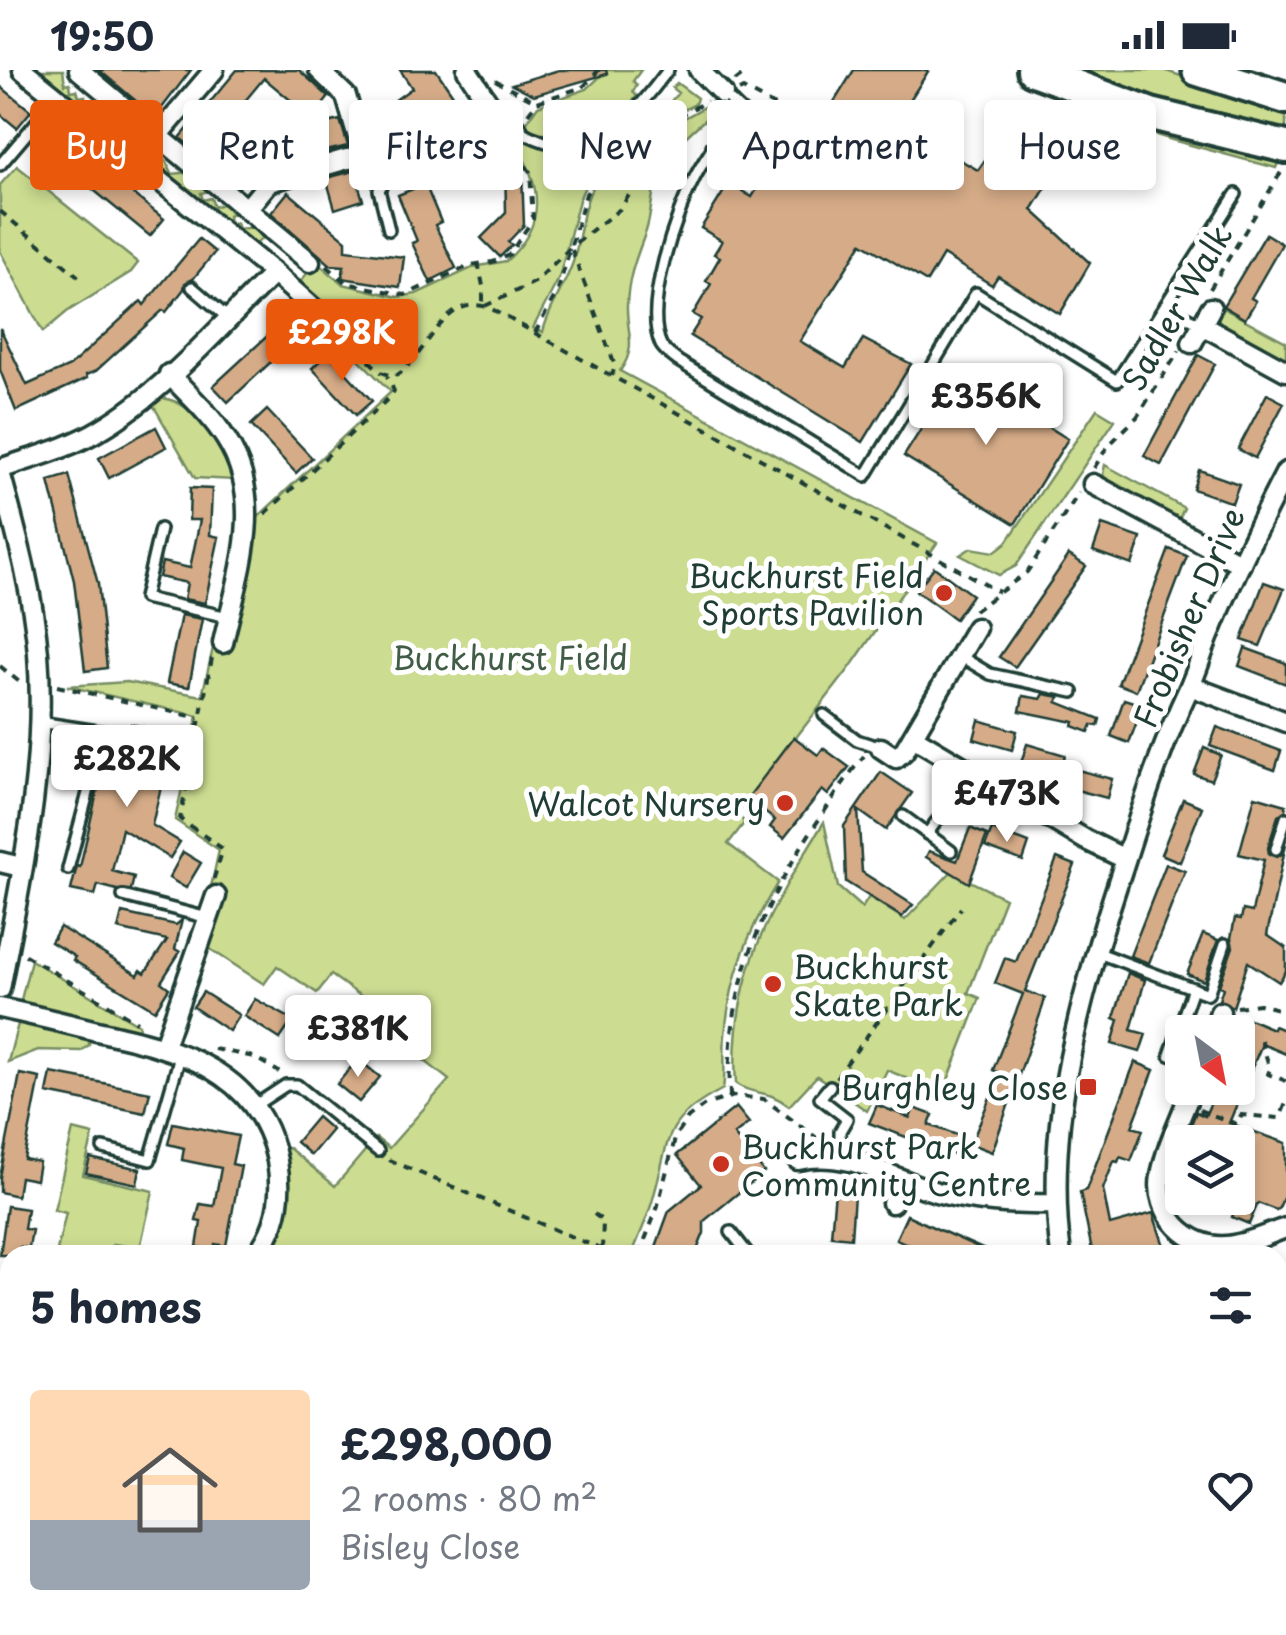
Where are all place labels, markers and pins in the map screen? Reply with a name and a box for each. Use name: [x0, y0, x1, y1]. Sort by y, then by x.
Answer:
pin: £298K: [272, 299, 412, 384]
pin: £356K: [916, 363, 1056, 448]
place label: Buckhurst Field Sports Pavilion: [688, 551, 924, 636]
marker: Buckhurst Field Sports Pavilion: [933, 582, 955, 604]
pin: £282K: [57, 725, 197, 810]
pin: £473K: [937, 760, 1077, 845]
place label: Walcot Nursery: [527, 779, 765, 827]
marker: Walcot Nursery: [774, 792, 796, 814]
place label: Buckhurst Skate Park: [793, 942, 963, 1027]
marker: Buckhurst Skate Park: [762, 973, 784, 995]
pin: £381K: [288, 995, 428, 1080]
place label: Burghley Close: [841, 1063, 1068, 1111]
marker: Burghley Close: [1077, 1076, 1099, 1098]
place label: Buckhurst Park Community Centre: [741, 1122, 1031, 1207]
marker: Buckhurst Park Community Centre: [710, 1153, 732, 1175]

